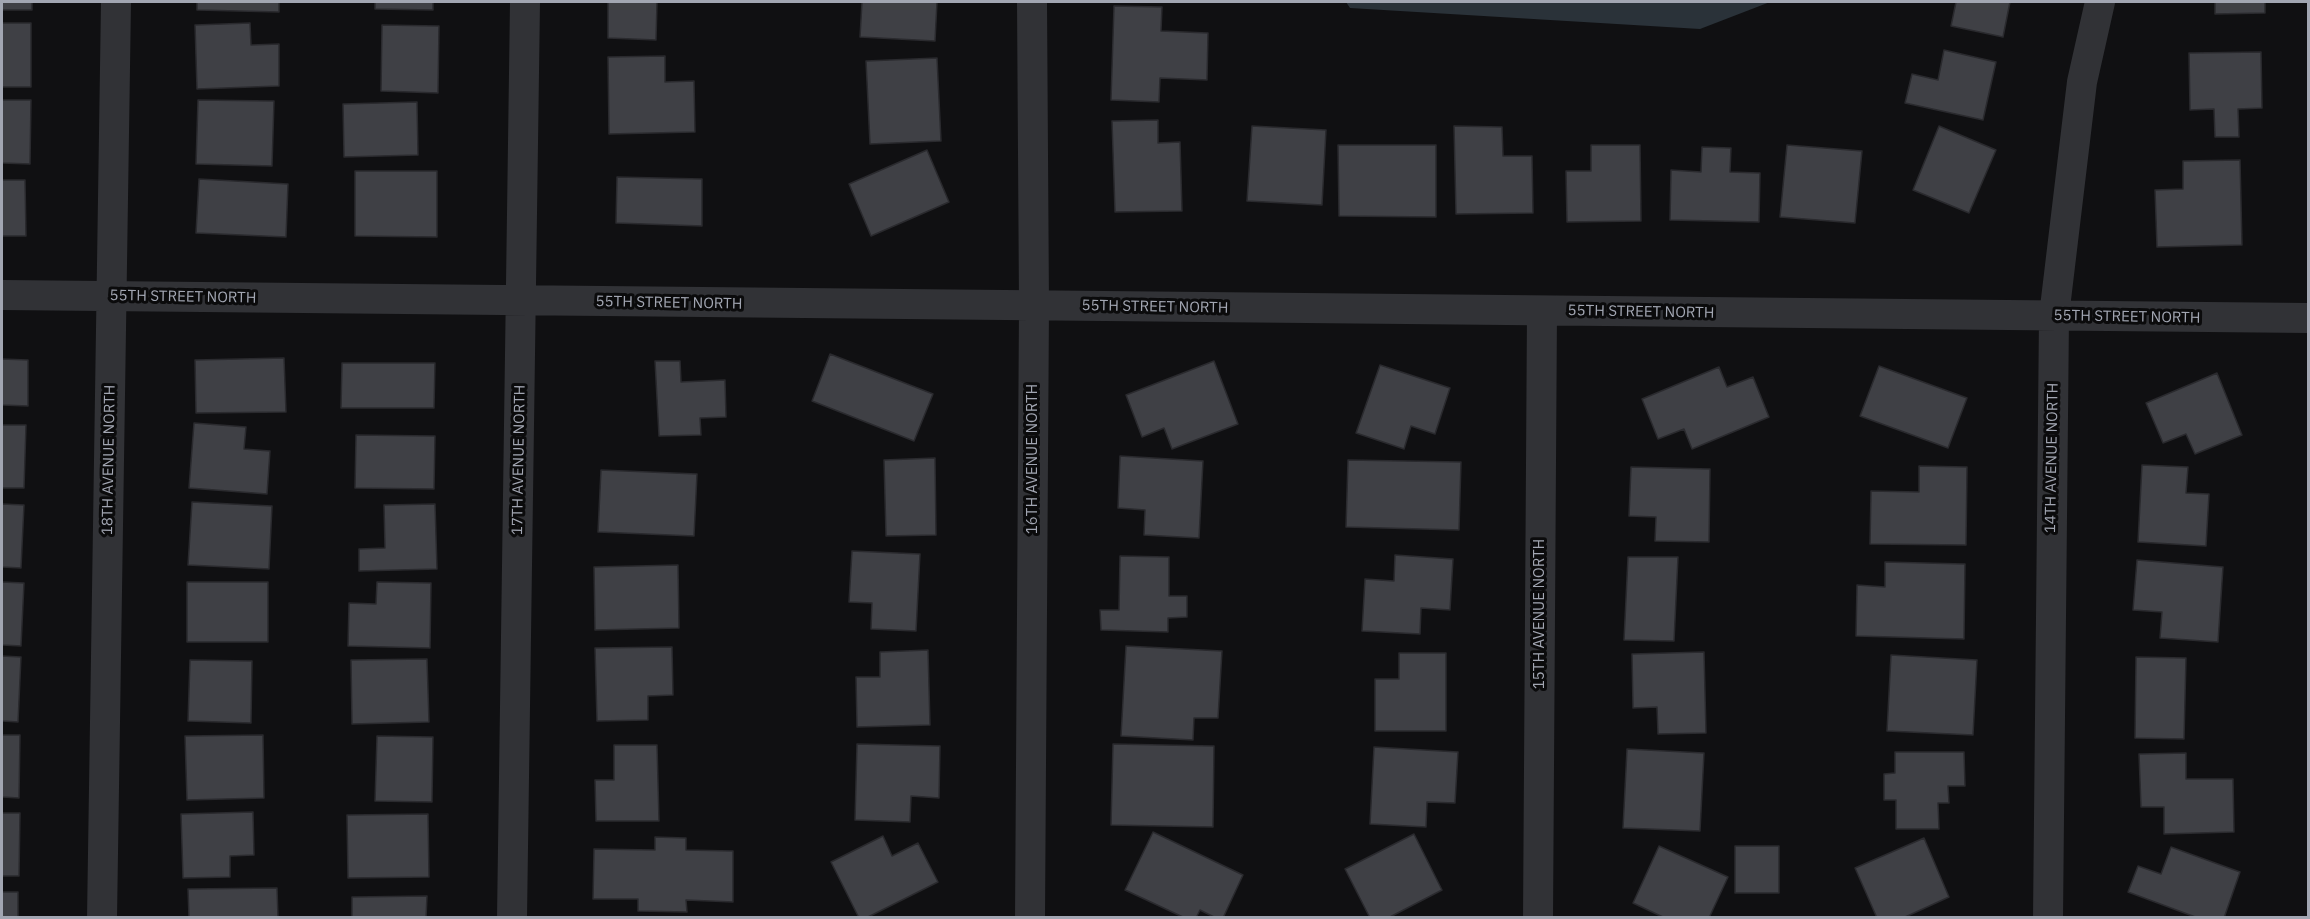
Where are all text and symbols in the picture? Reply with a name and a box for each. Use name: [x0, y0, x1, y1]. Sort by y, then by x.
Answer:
street label: 55TH STREET NORTH: [110, 287, 256, 307]
street label: 55TH STREET NORTH: [596, 293, 742, 313]
street label: 55TH STREET NORTH: [1082, 297, 1228, 317]
street label: 55TH STREET NORTH: [1568, 302, 1714, 322]
street label: 55TH STREET NORTH: [2054, 307, 2200, 327]
street label: 14TH AVENUE NORTH: [2042, 383, 2062, 533]
street label: 16TH AVENUE NORTH: [1024, 384, 1042, 534]
street label: 18TH AVENUE NORTH: [99, 385, 119, 535]
street label: 17TH AVENUE NORTH: [509, 385, 529, 535]
street label: 15TH AVENUE NORTH: [1531, 539, 1549, 689]

